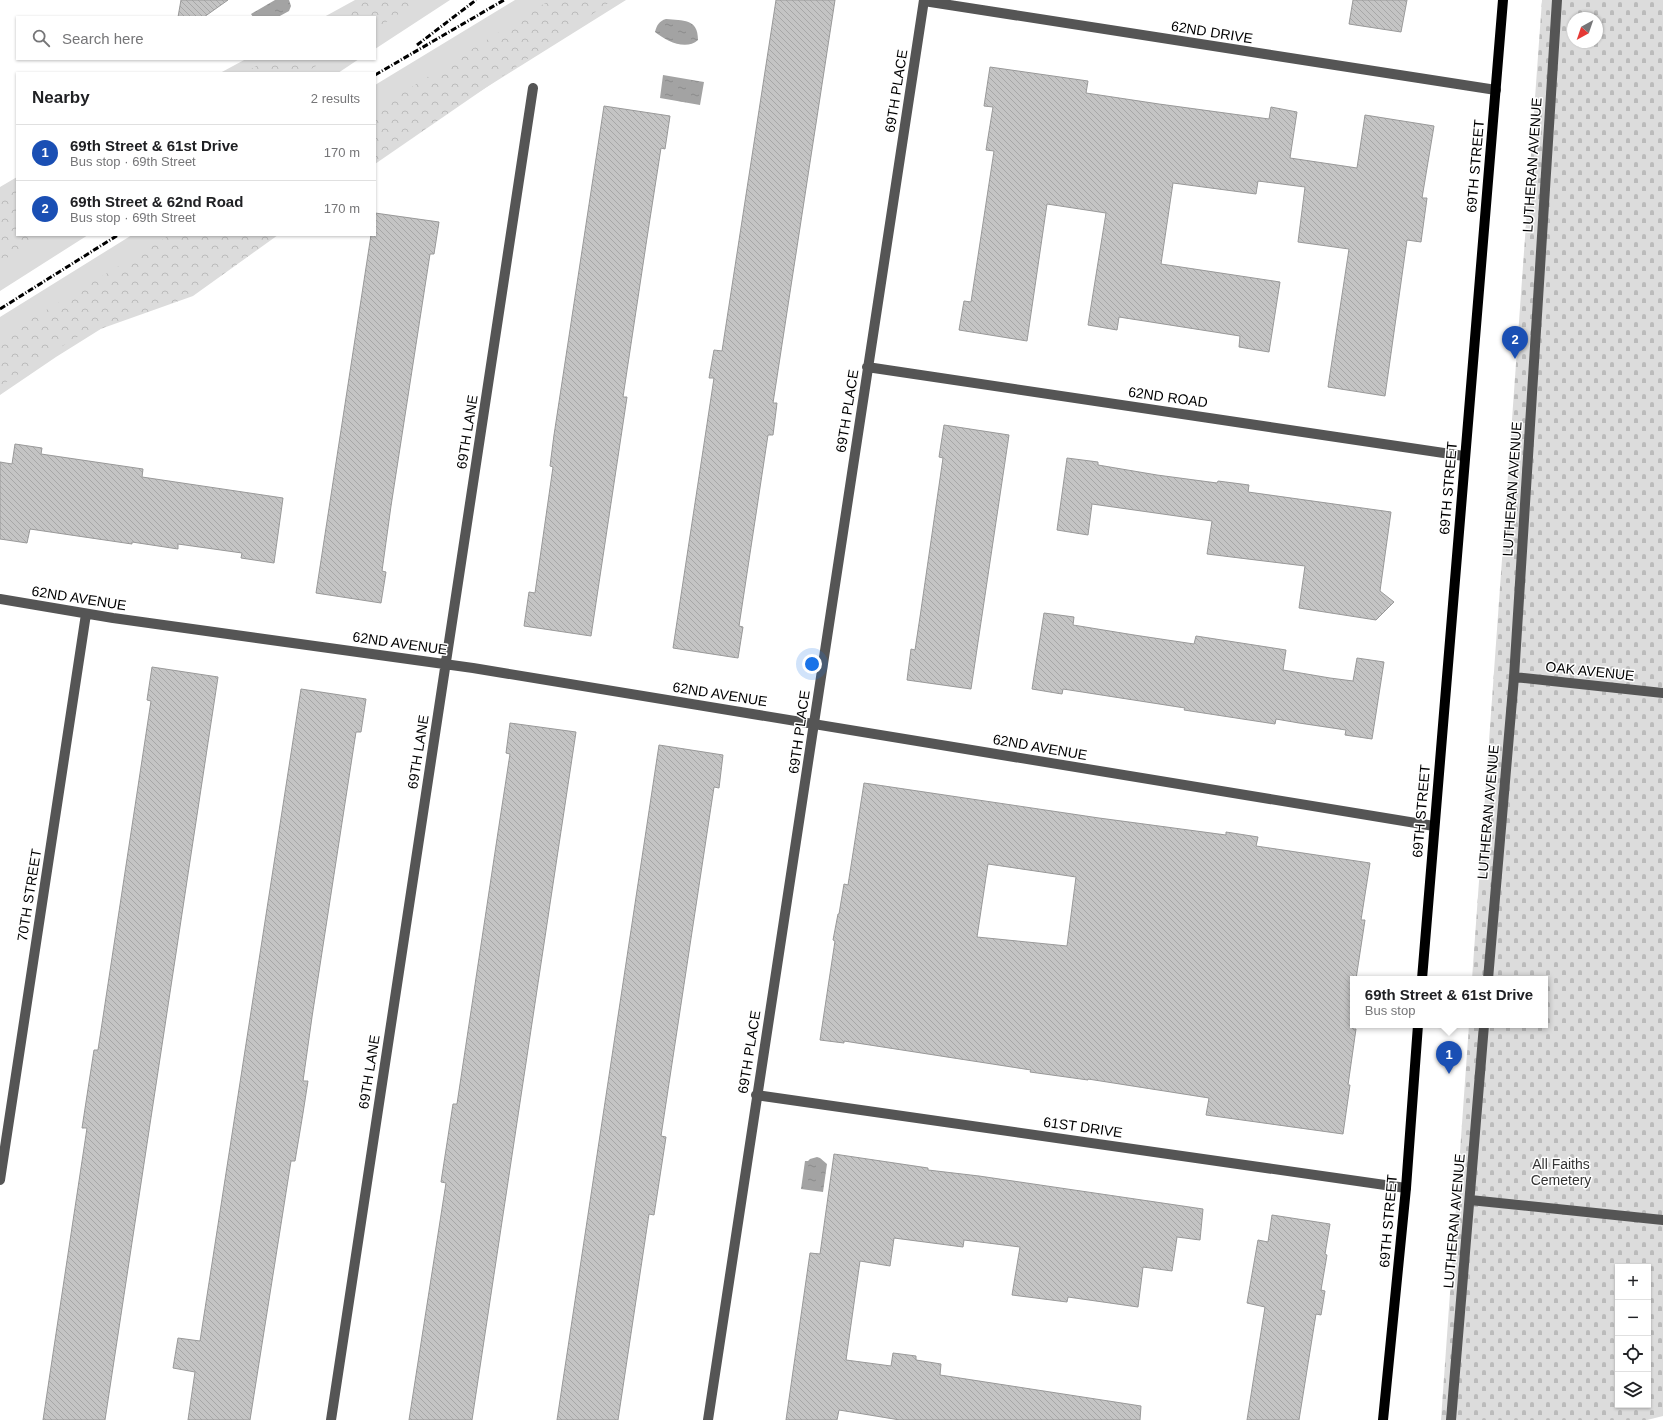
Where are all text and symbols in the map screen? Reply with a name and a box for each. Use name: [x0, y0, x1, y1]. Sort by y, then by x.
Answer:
north arrow: [1567, 12, 1603, 48]
search box: [16, 16, 376, 60]
street label: 62ND DRIVE: [1170, 18, 1254, 46]
icon: search: [30, 27, 52, 49]
text: Search here: [62, 30, 144, 47]
street label: 69TH PLACE: [882, 48, 910, 134]
text: Nearby: [32, 88, 90, 107]
text: 2 results: [311, 91, 360, 106]
street label: LUTHERAN AVENUE: [1519, 97, 1545, 233]
street label: 69TH STREET: [1463, 118, 1487, 213]
text: 69th Street & 61st Drive: [70, 137, 238, 154]
text: 1: [41, 145, 49, 160]
text: 170 m: [324, 145, 360, 160]
text: Bus stop · 69th Street: [70, 154, 196, 169]
text: 69th Street & 62nd Road: [70, 193, 243, 210]
text: 2: [41, 201, 49, 216]
text: 170 m: [324, 201, 360, 216]
text: Bus stop · 69th Street: [70, 210, 196, 225]
pin: 2: [1502, 326, 1528, 359]
street label: 69TH PLACE: [833, 368, 861, 454]
street label: 62ND ROAD: [1127, 384, 1209, 410]
street label: 69TH LANE: [453, 394, 481, 470]
street label: LUTHERAN AVENUE: [1499, 421, 1525, 557]
street label: 69TH STREET: [1436, 440, 1460, 535]
street label: 62ND AVENUE: [31, 583, 127, 613]
street label: 62ND AVENUE: [352, 628, 448, 658]
your location: [802, 654, 822, 674]
street label: OAK AVENUE: [1545, 658, 1635, 684]
street label: 62ND AVENUE: [672, 679, 768, 709]
street label: 69TH PLACE: [785, 689, 813, 775]
street label: 69TH LANE: [404, 714, 432, 790]
street label: 62ND AVENUE: [992, 731, 1088, 763]
street label: LUTHERAN AVENUE: [1474, 744, 1502, 880]
street label: 69TH STREET: [1409, 763, 1433, 858]
street label: 70TH STREET: [14, 847, 44, 942]
popup: [1350, 976, 1548, 1028]
text: 69th Street & 61st Drive: [1365, 986, 1533, 1003]
text: Bus stop: [1365, 1003, 1415, 1018]
street label: 69TH PLACE: [735, 1009, 763, 1095]
street label: 69TH LANE: [355, 1034, 383, 1110]
pin: 1: [1436, 1041, 1462, 1074]
street label: 61ST DRIVE: [1042, 1114, 1124, 1140]
street label: LUTHERAN AVENUE: [1440, 1153, 1468, 1289]
park label: All Faiths Cemetery: [1531, 1156, 1591, 1188]
street label: 69TH STREET: [1376, 1173, 1400, 1268]
map controls: [1615, 1264, 1651, 1408]
button: +: [1615, 1264, 1651, 1300]
button: −: [1615, 1300, 1651, 1336]
button: locate: [1615, 1336, 1651, 1372]
button: layers: [1615, 1372, 1651, 1408]

